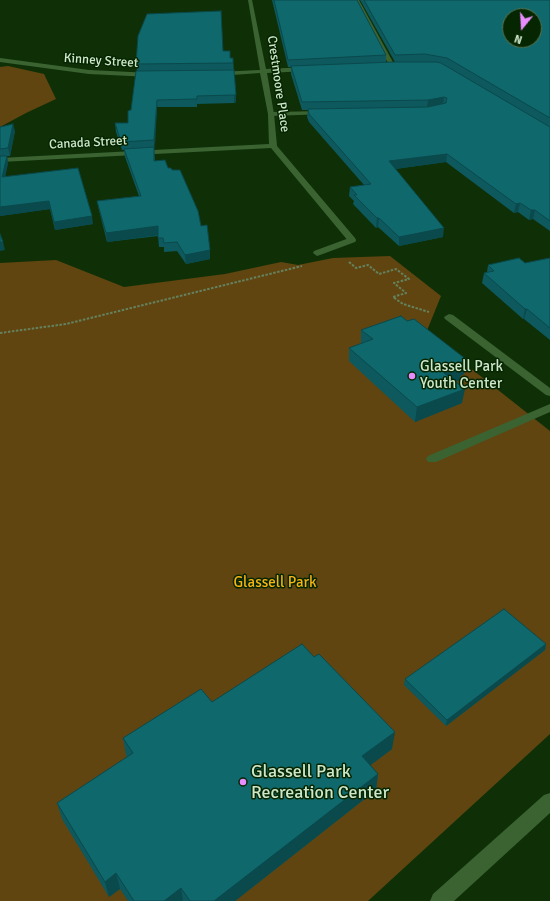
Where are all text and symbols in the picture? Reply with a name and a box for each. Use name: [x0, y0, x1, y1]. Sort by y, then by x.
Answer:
north arrow: [502, 8, 542, 48]
text: N: [513, 32, 524, 46]
street label: Crestmoore Place: [264, 35, 292, 133]
street label: Kinney Street: [63, 51, 139, 71]
street label: Canada Street: [49, 133, 127, 153]
place label: Glassell Park Youth Center: [420, 358, 503, 393]
marker: Glassell Park Youth Center: [407, 371, 417, 381]
park label: Glassell Park: [233, 574, 317, 592]
place label: Glassell Park Recreation Center: [251, 761, 389, 804]
marker: Glassell Park Recreation Center: [238, 777, 248, 787]

